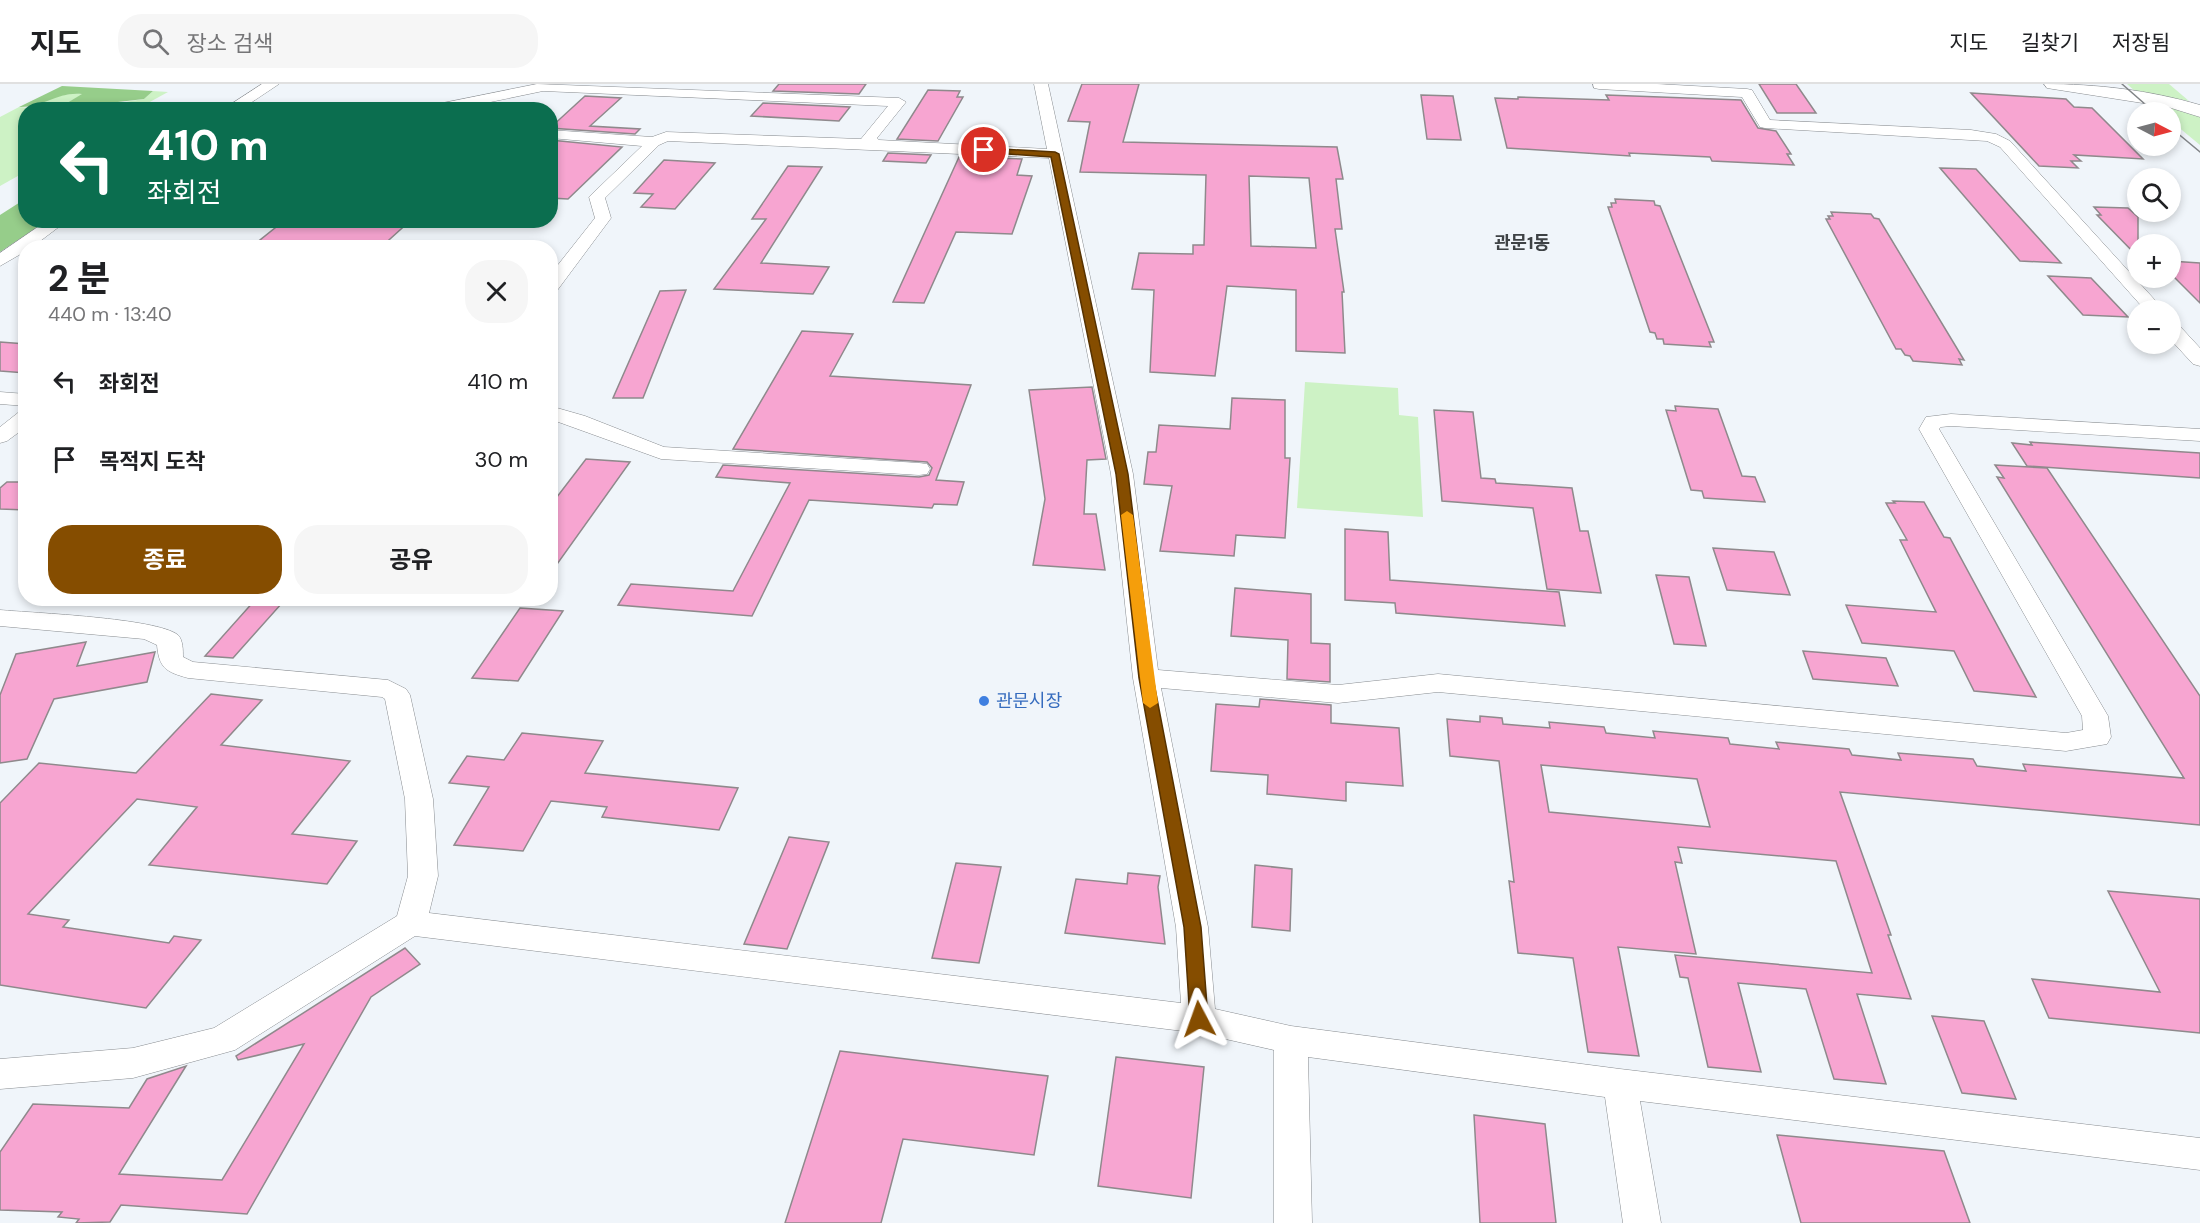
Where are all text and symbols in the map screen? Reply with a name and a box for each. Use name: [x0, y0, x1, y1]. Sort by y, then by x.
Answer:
search box: [118, 14, 538, 68]
text: 지도: [30, 25, 82, 62]
icon: search: [139, 25, 172, 58]
text: 장소 검색: [187, 29, 273, 58]
text: 지도: [1949, 29, 1988, 57]
text: 길찾기: [2021, 29, 2079, 57]
text: 저장됨: [2112, 29, 2170, 57]
north arrow: [2127, 102, 2181, 156]
map controls: [2127, 102, 2181, 354]
text: 410 m: [147, 118, 269, 173]
pin: [958, 124, 1009, 175]
icon: left: [48, 126, 126, 204]
icon: arrive: [967, 133, 1000, 166]
button: search: [2127, 168, 2181, 222]
text: 좌회전: [147, 175, 222, 210]
district label: 관문1동: [1494, 231, 1550, 255]
button: +: [2127, 234, 2181, 288]
text: 2 분: [48, 255, 110, 302]
button: close: [465, 260, 528, 323]
button: −: [2127, 300, 2181, 354]
text: 440 m · 13:40: [48, 301, 172, 327]
icon: left: [48, 365, 81, 398]
text: 410 m: [467, 367, 528, 396]
text: 좌회전: [99, 369, 160, 398]
icon: arrive: [48, 443, 81, 476]
text: 30 m: [474, 445, 528, 474]
text: 목적지 도착: [99, 447, 205, 476]
button: 종료: [48, 525, 282, 594]
button: 공유: [294, 525, 528, 594]
place label: 관문시장: [996, 689, 1062, 713]
marker: 관문시장: [977, 694, 991, 708]
position arrow: [1167, 987, 1231, 1051]

